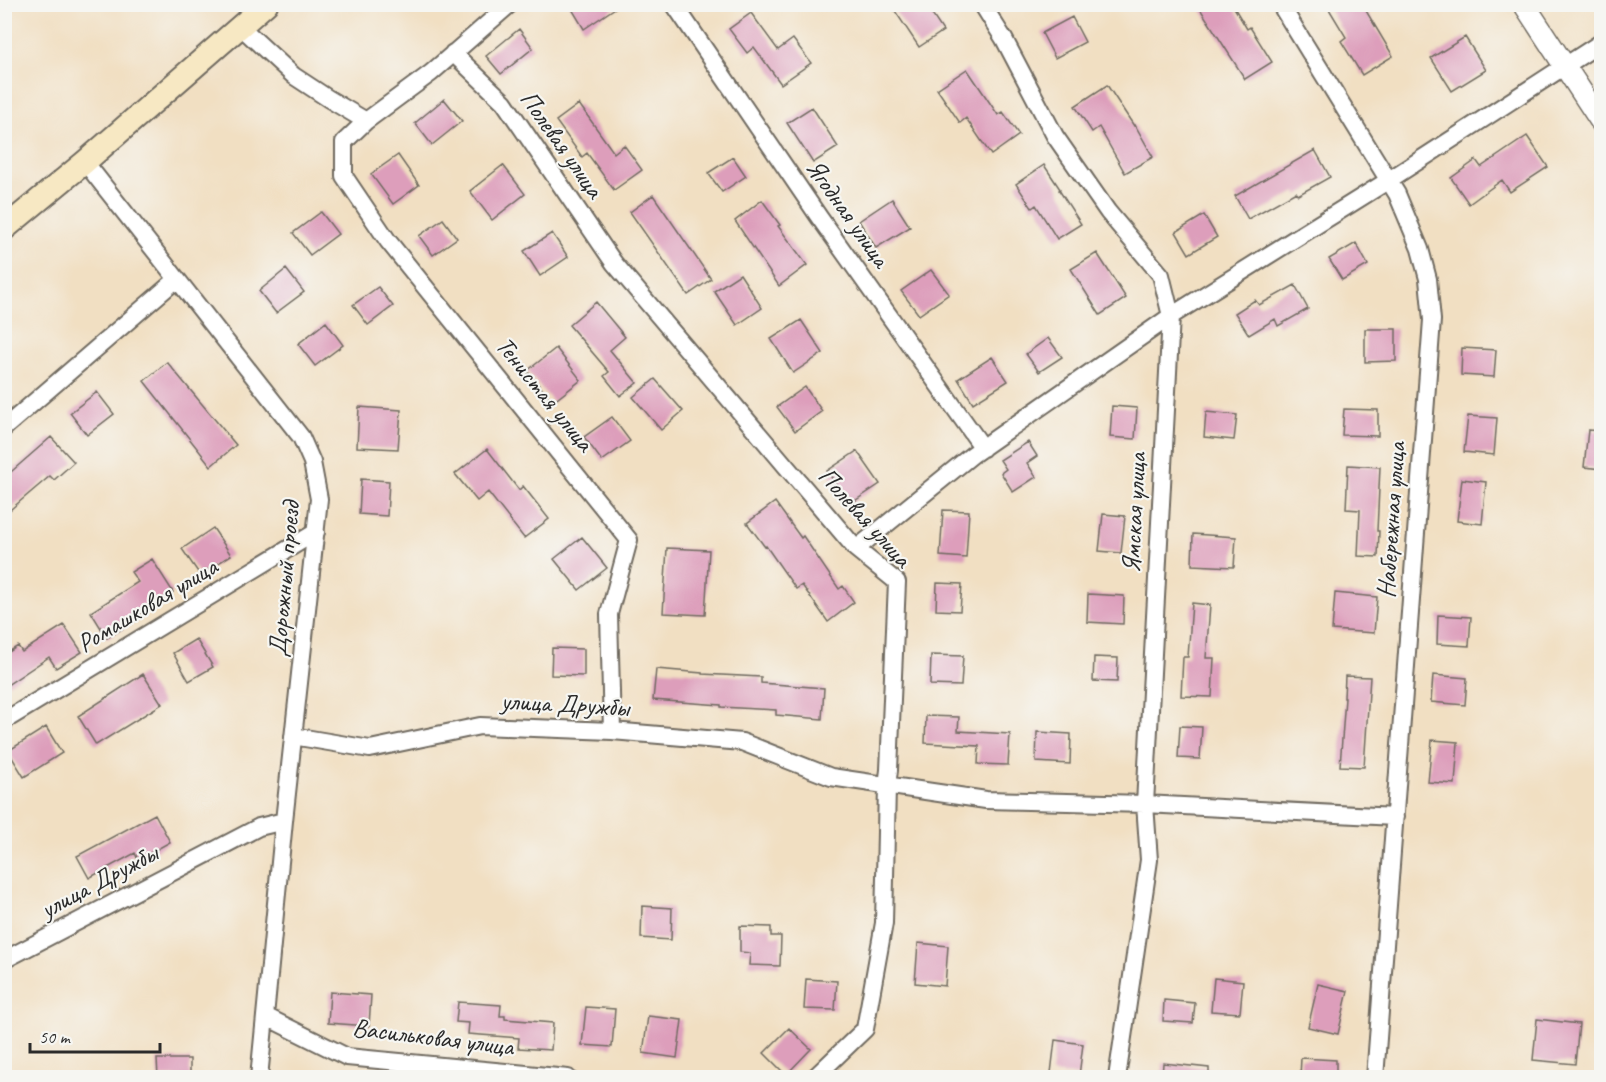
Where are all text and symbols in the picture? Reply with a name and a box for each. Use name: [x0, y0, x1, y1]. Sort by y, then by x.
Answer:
street label: Полевая улица: [513, 84, 612, 206]
street label: Ягодная улица: [799, 152, 899, 275]
street label: Тенистая улица: [489, 330, 602, 459]
street label: Набережная улица: [1369, 439, 1413, 599]
street label: Ямская улица: [1114, 451, 1154, 574]
street label: Полевая улица: [811, 460, 920, 576]
street label: Дорожный проезд: [261, 497, 307, 658]
street label: Ромашковая улица: [71, 549, 225, 660]
street label: улица Дружбы: [498, 684, 632, 724]
street label: улица Дружбы: [33, 835, 165, 927]
street label: Васильковая улица: [351, 1011, 517, 1063]
scale bar: [30, 1016, 160, 1054]
text: 50 m: [39, 1026, 72, 1048]

